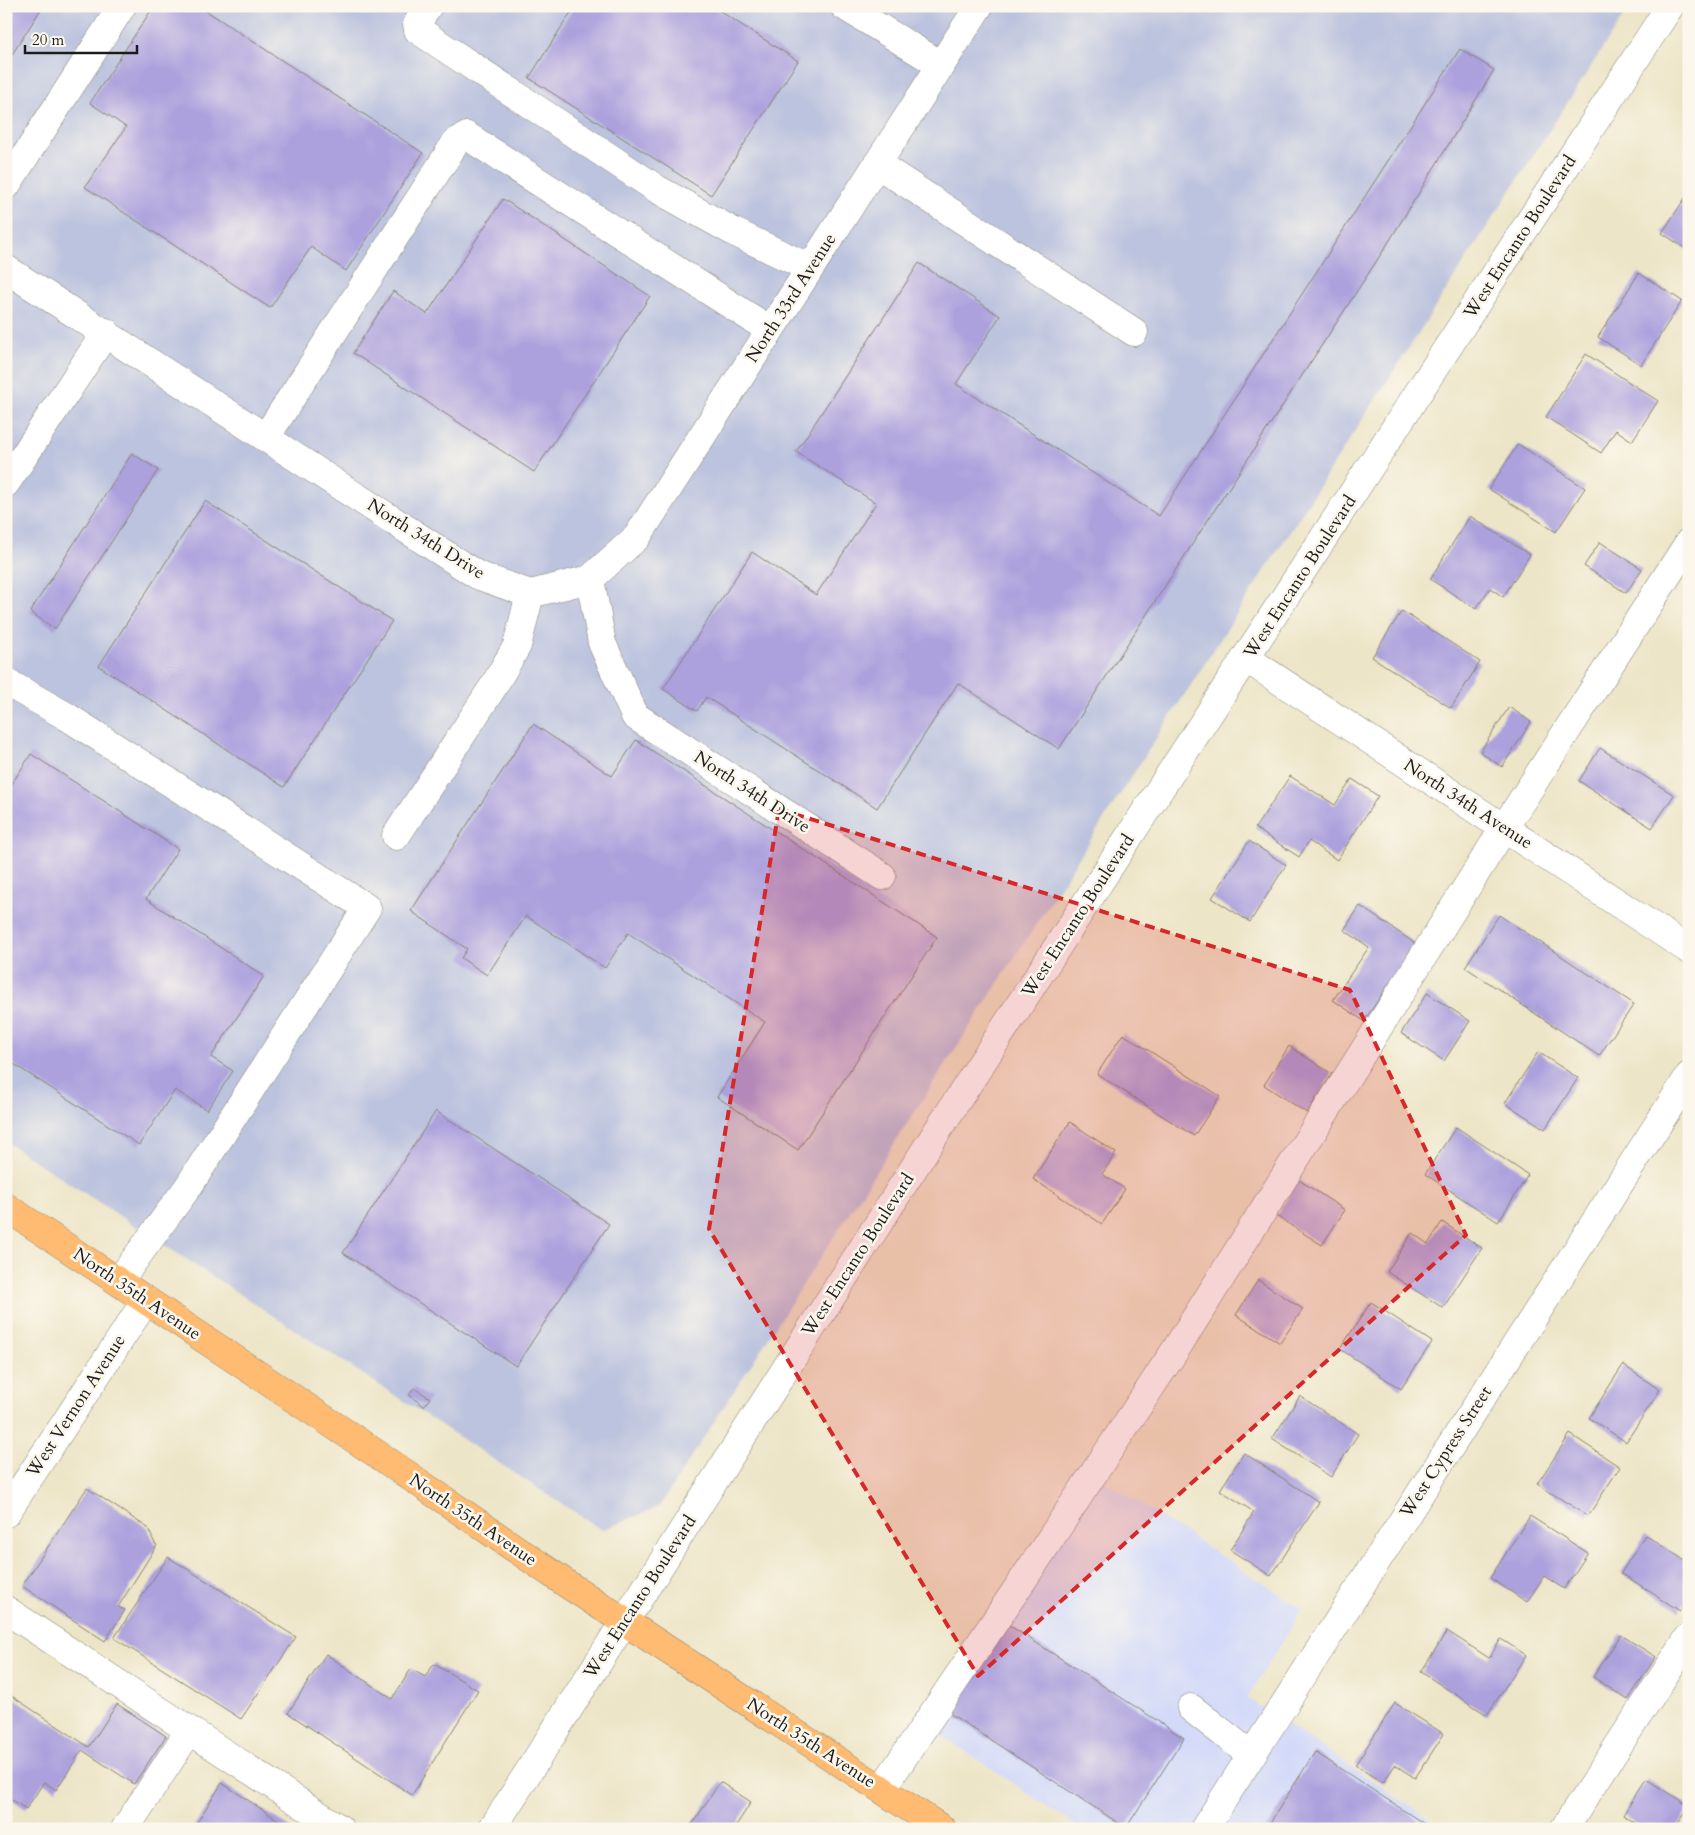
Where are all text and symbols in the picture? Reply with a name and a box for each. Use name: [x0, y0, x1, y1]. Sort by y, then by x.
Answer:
scale bar: [25, 22, 138, 54]
text: 20 m: [32, 30, 64, 50]
street label: West Encanto Boulevard: [1457, 150, 1582, 324]
street label: North 33rd Avenue: [740, 228, 842, 368]
street label: West Encanto Boulevard: [1237, 490, 1362, 664]
street label: North 34th Drive: [362, 493, 490, 585]
street label: North 34th Drive: [689, 745, 815, 839]
street label: North 34th Avenue: [1399, 753, 1537, 855]
street label: West Encanto Boulevard: [1015, 829, 1140, 1003]
street label: West Encanto Boulevard: [795, 1168, 920, 1342]
street label: North 35th Avenue: [68, 1242, 206, 1346]
street label: West Vernon Avenue: [20, 1330, 132, 1483]
street label: West Cypress Street: [1393, 1381, 1498, 1524]
street label: North 35th Avenue: [404, 1468, 542, 1572]
street label: West Encanto Boulevard: [577, 1510, 702, 1684]
street label: North 35th Avenue: [742, 1692, 880, 1794]

